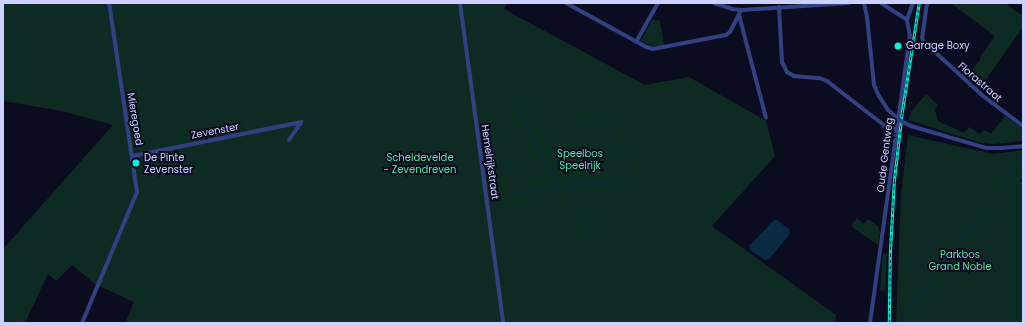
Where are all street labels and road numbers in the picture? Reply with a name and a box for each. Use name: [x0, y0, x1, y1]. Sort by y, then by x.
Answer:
street label: Florastraat: [956, 60, 1004, 104]
street label: Mieregoed: [125, 92, 145, 146]
street label: Oude Gentweg: [874, 117, 896, 193]
street label: Zevenster: [190, 120, 240, 142]
street label: Hemelrijkstraat: [479, 124, 501, 200]

